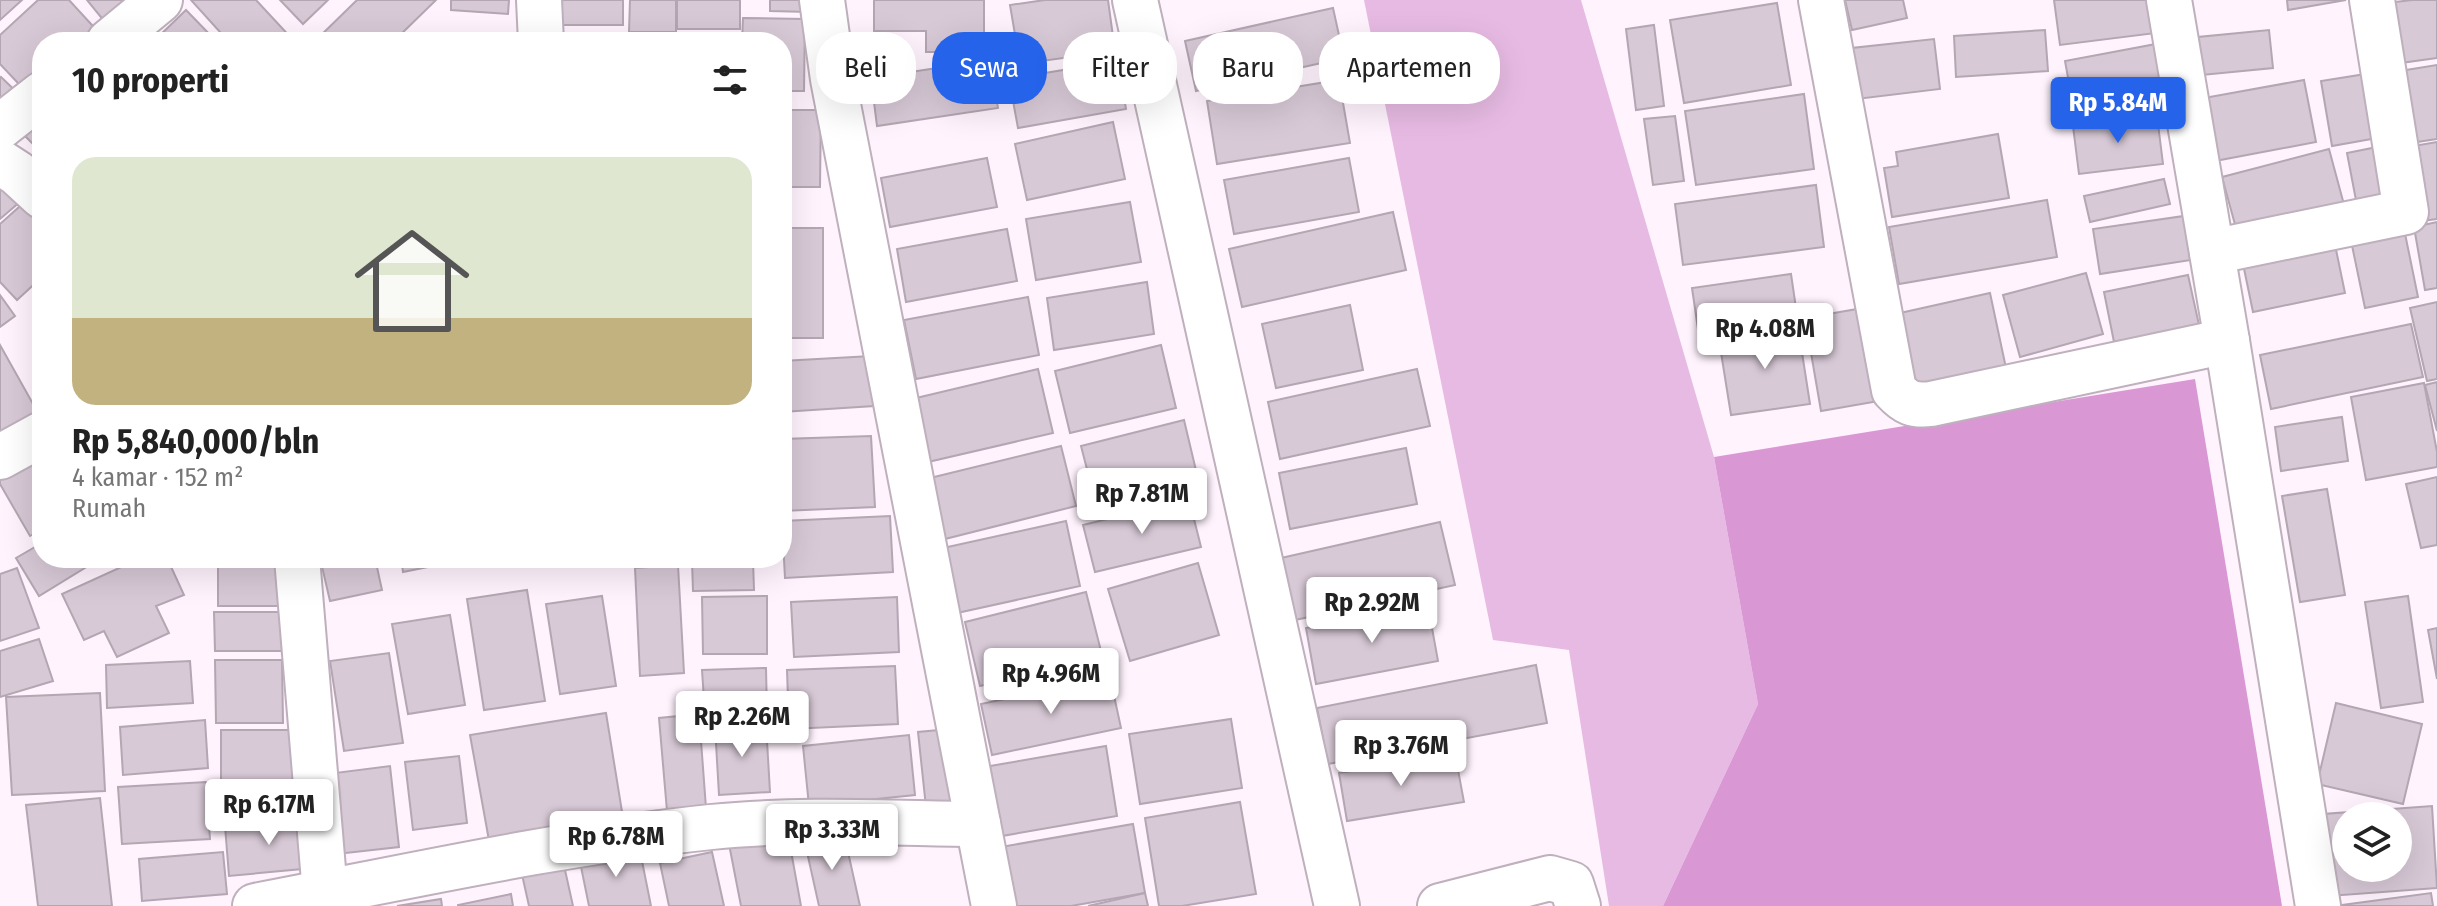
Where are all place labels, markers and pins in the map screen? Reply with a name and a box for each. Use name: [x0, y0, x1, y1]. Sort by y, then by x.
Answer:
pin: Rp 5.84M: [2035, 77, 2201, 145]
pin: Rp 4.08M: [1682, 303, 1848, 371]
pin: Rp 7.81M: [1059, 468, 1225, 536]
pin: Rp 2.92M: [1289, 577, 1455, 645]
pin: Rp 4.96M: [968, 648, 1134, 716]
pin: Rp 2.26M: [659, 691, 825, 759]
pin: Rp 3.76M: [1318, 720, 1484, 788]
pin: Rp 6.17M: [186, 779, 352, 847]
pin: Rp 3.33M: [749, 804, 915, 872]
pin: Rp 6.78M: [533, 811, 699, 879]

